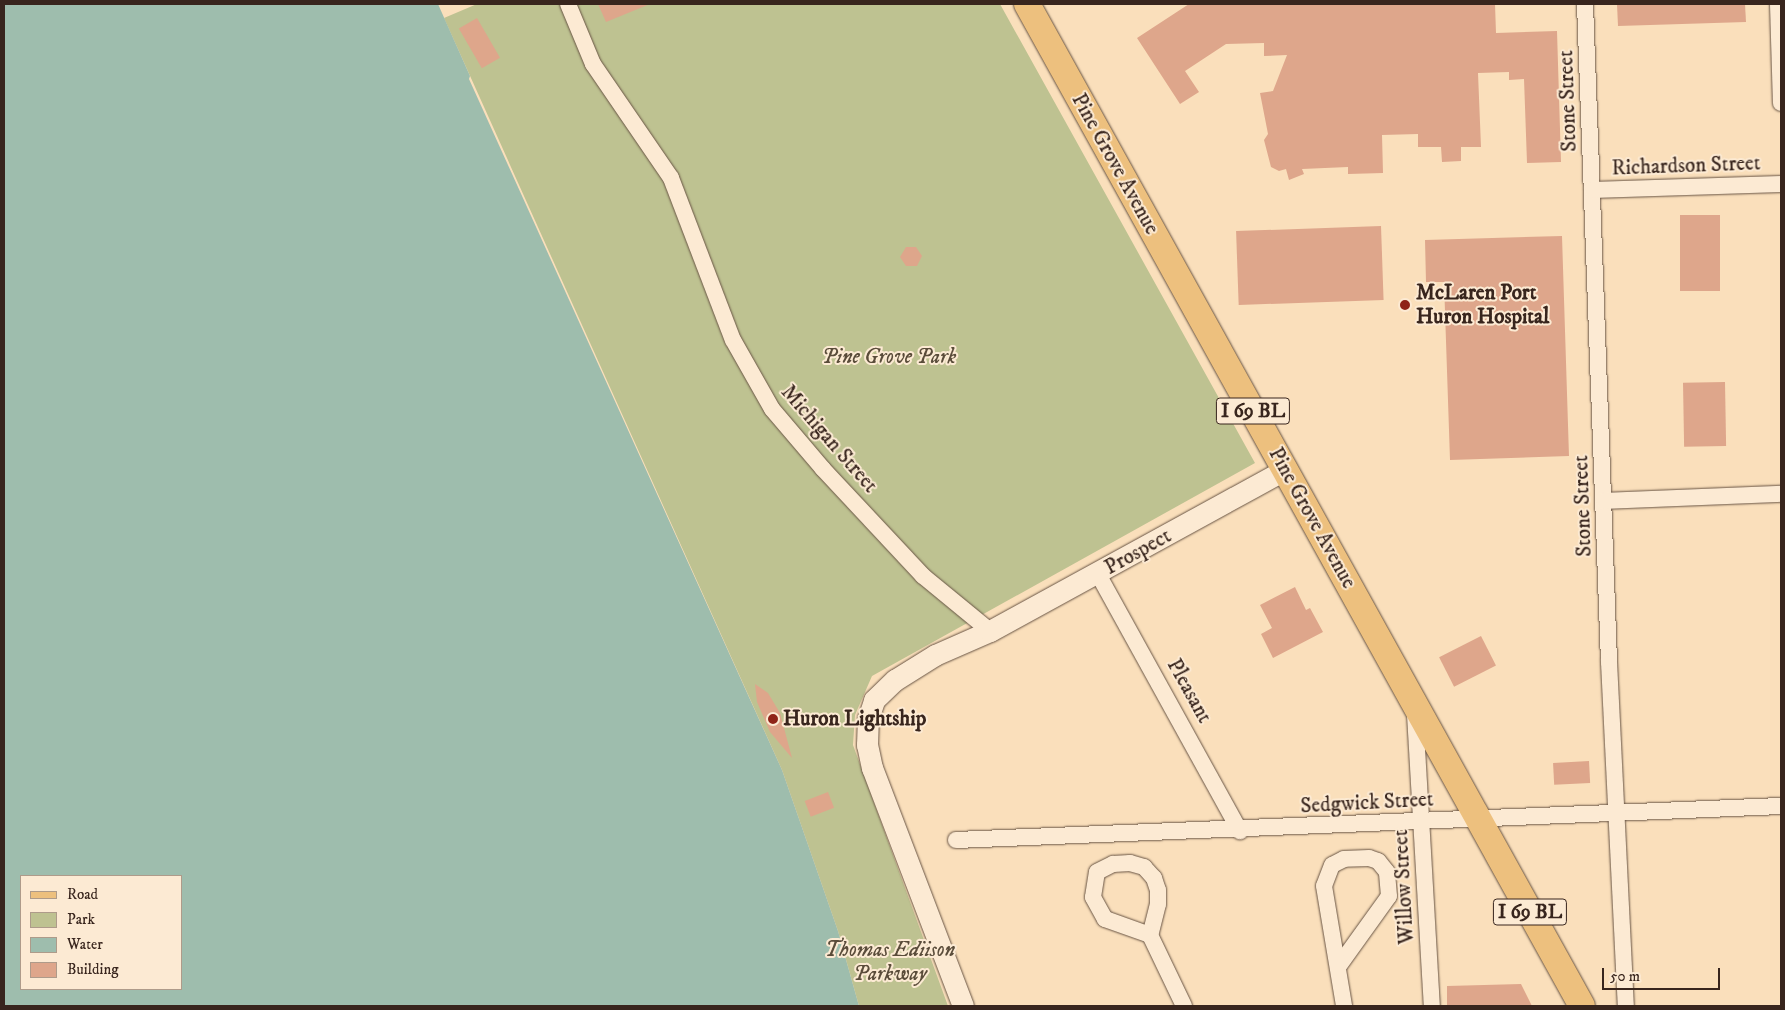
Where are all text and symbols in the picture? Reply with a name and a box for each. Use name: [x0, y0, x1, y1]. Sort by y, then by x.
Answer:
street label: Stone Street: [1554, 50, 1582, 152]
street label: Pine Grove Avenue: [1066, 89, 1164, 239]
street label: Richardson Street: [1611, 151, 1761, 181]
place label: McLaren Port Huron Hospital: [1416, 280, 1549, 330]
marker: McLaren Port Huron Hospital: [1398, 298, 1412, 312]
park label: Pine Grove Park: [822, 344, 956, 370]
street label: Michigan Street: [775, 380, 883, 498]
road number: I 69 BL: [1216, 394, 1290, 428]
street label: Pine Grove Avenue: [1263, 443, 1361, 593]
street label: Stone Street: [1569, 455, 1597, 557]
street label: Prospect: [1100, 523, 1176, 581]
street label: Pleasant: [1161, 655, 1217, 727]
place label: Huron Lightship: [783, 706, 926, 732]
marker: Huron Lightship: [767, 713, 779, 725]
street label: Sedgwick Street: [1300, 787, 1434, 819]
street label: Willow Street: [1388, 829, 1420, 945]
legend: [20, 875, 182, 990]
text: Road: [67, 885, 98, 904]
road number: I 69 BL: [1492, 894, 1568, 930]
text: Park: [67, 910, 95, 929]
text: Water: [67, 935, 103, 954]
park label: Thomas Ediison Parkway: [825, 937, 955, 987]
scale bar: [1605, 958, 1722, 990]
text: Building: [67, 960, 119, 979]
text: 50 m: [1610, 967, 1640, 986]

